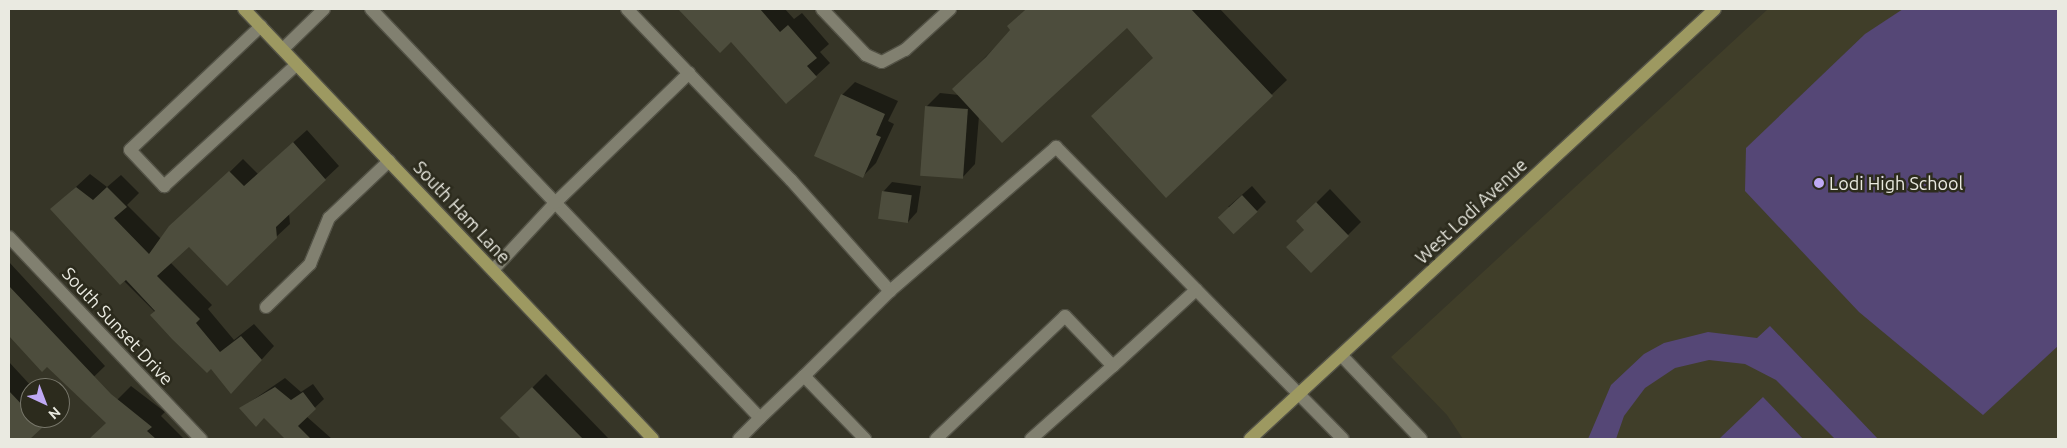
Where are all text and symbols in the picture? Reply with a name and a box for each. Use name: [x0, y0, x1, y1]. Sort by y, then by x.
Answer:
street label: West Lodi Avenue: [1411, 154, 1531, 268]
street label: South Ham Lane: [409, 156, 515, 268]
place label: Lodi High School: [1829, 172, 1963, 194]
marker: Lodi High School: [1813, 177, 1825, 189]
street label: South Sunset Drive: [58, 263, 178, 389]
north arrow: [20, 378, 70, 428]
text: N: [45, 404, 64, 423]

